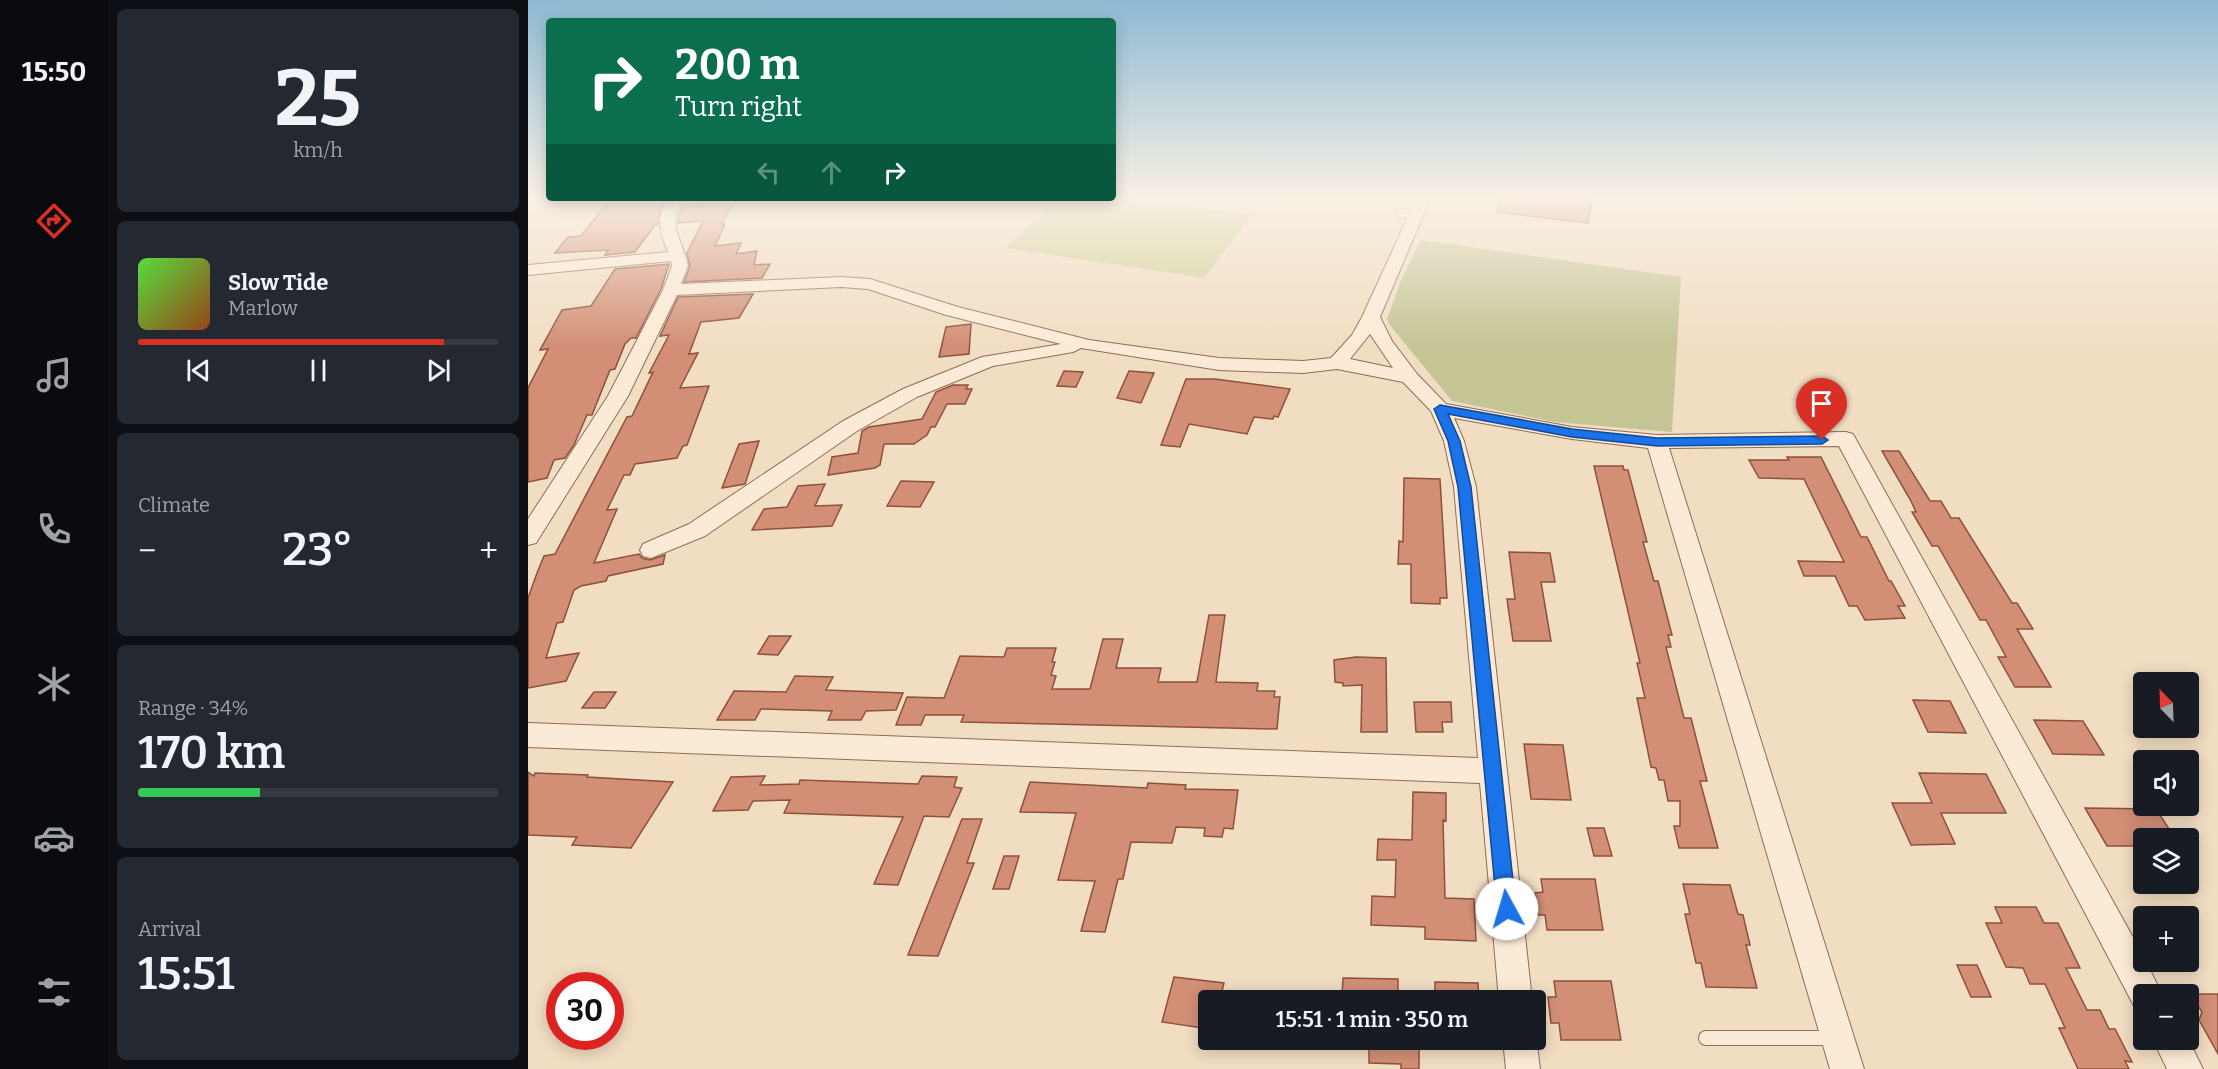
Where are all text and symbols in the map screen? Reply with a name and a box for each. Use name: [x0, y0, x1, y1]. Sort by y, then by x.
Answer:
text: 200 m: [675, 40, 800, 90]
icon: right: [576, 42, 654, 120]
text: 25: [275, 52, 361, 146]
text: 15:50: [22, 56, 86, 88]
text: Turn right: [675, 91, 802, 123]
text: km/h: [293, 138, 343, 162]
icon: left: [752, 156, 785, 189]
icon: ahead: [815, 156, 848, 189]
icon: right: [878, 156, 911, 189]
icon: directions: [33, 200, 75, 242]
text: Slow Tide: [228, 269, 328, 296]
text: Marlow: [228, 296, 298, 320]
icon: music: [33, 354, 75, 396]
icon: previous: [182, 354, 215, 387]
icon: pause: [302, 354, 335, 387]
icon: next: [422, 354, 455, 387]
pin: [1796, 378, 1847, 440]
icon: arrive: [1805, 387, 1838, 420]
text: Climate: [138, 493, 210, 517]
icon: phone: [33, 508, 75, 550]
text: 23°: [282, 523, 353, 577]
text: −: [138, 531, 156, 571]
text: +: [479, 531, 498, 571]
icon: climate: [33, 663, 75, 705]
north arrow: [2133, 672, 2199, 738]
map controls: [2133, 672, 2199, 1050]
text: Range · 34%: [138, 696, 249, 720]
text: 170 km: [138, 726, 285, 780]
button: sound: [2133, 750, 2199, 816]
icon: car: [33, 817, 75, 859]
button: layers: [2133, 828, 2199, 894]
position arrow: [1475, 877, 1539, 941]
button: +: [2133, 906, 2199, 972]
text: Arrival: [138, 917, 201, 941]
text: 15:51: [138, 947, 235, 1001]
icon: filters: [33, 971, 75, 1013]
speed limit sign: 30: [546, 972, 624, 1050]
button: −: [2133, 984, 2199, 1050]
text: 15:51 · 1 min · 350 m: [1276, 1006, 1468, 1033]

